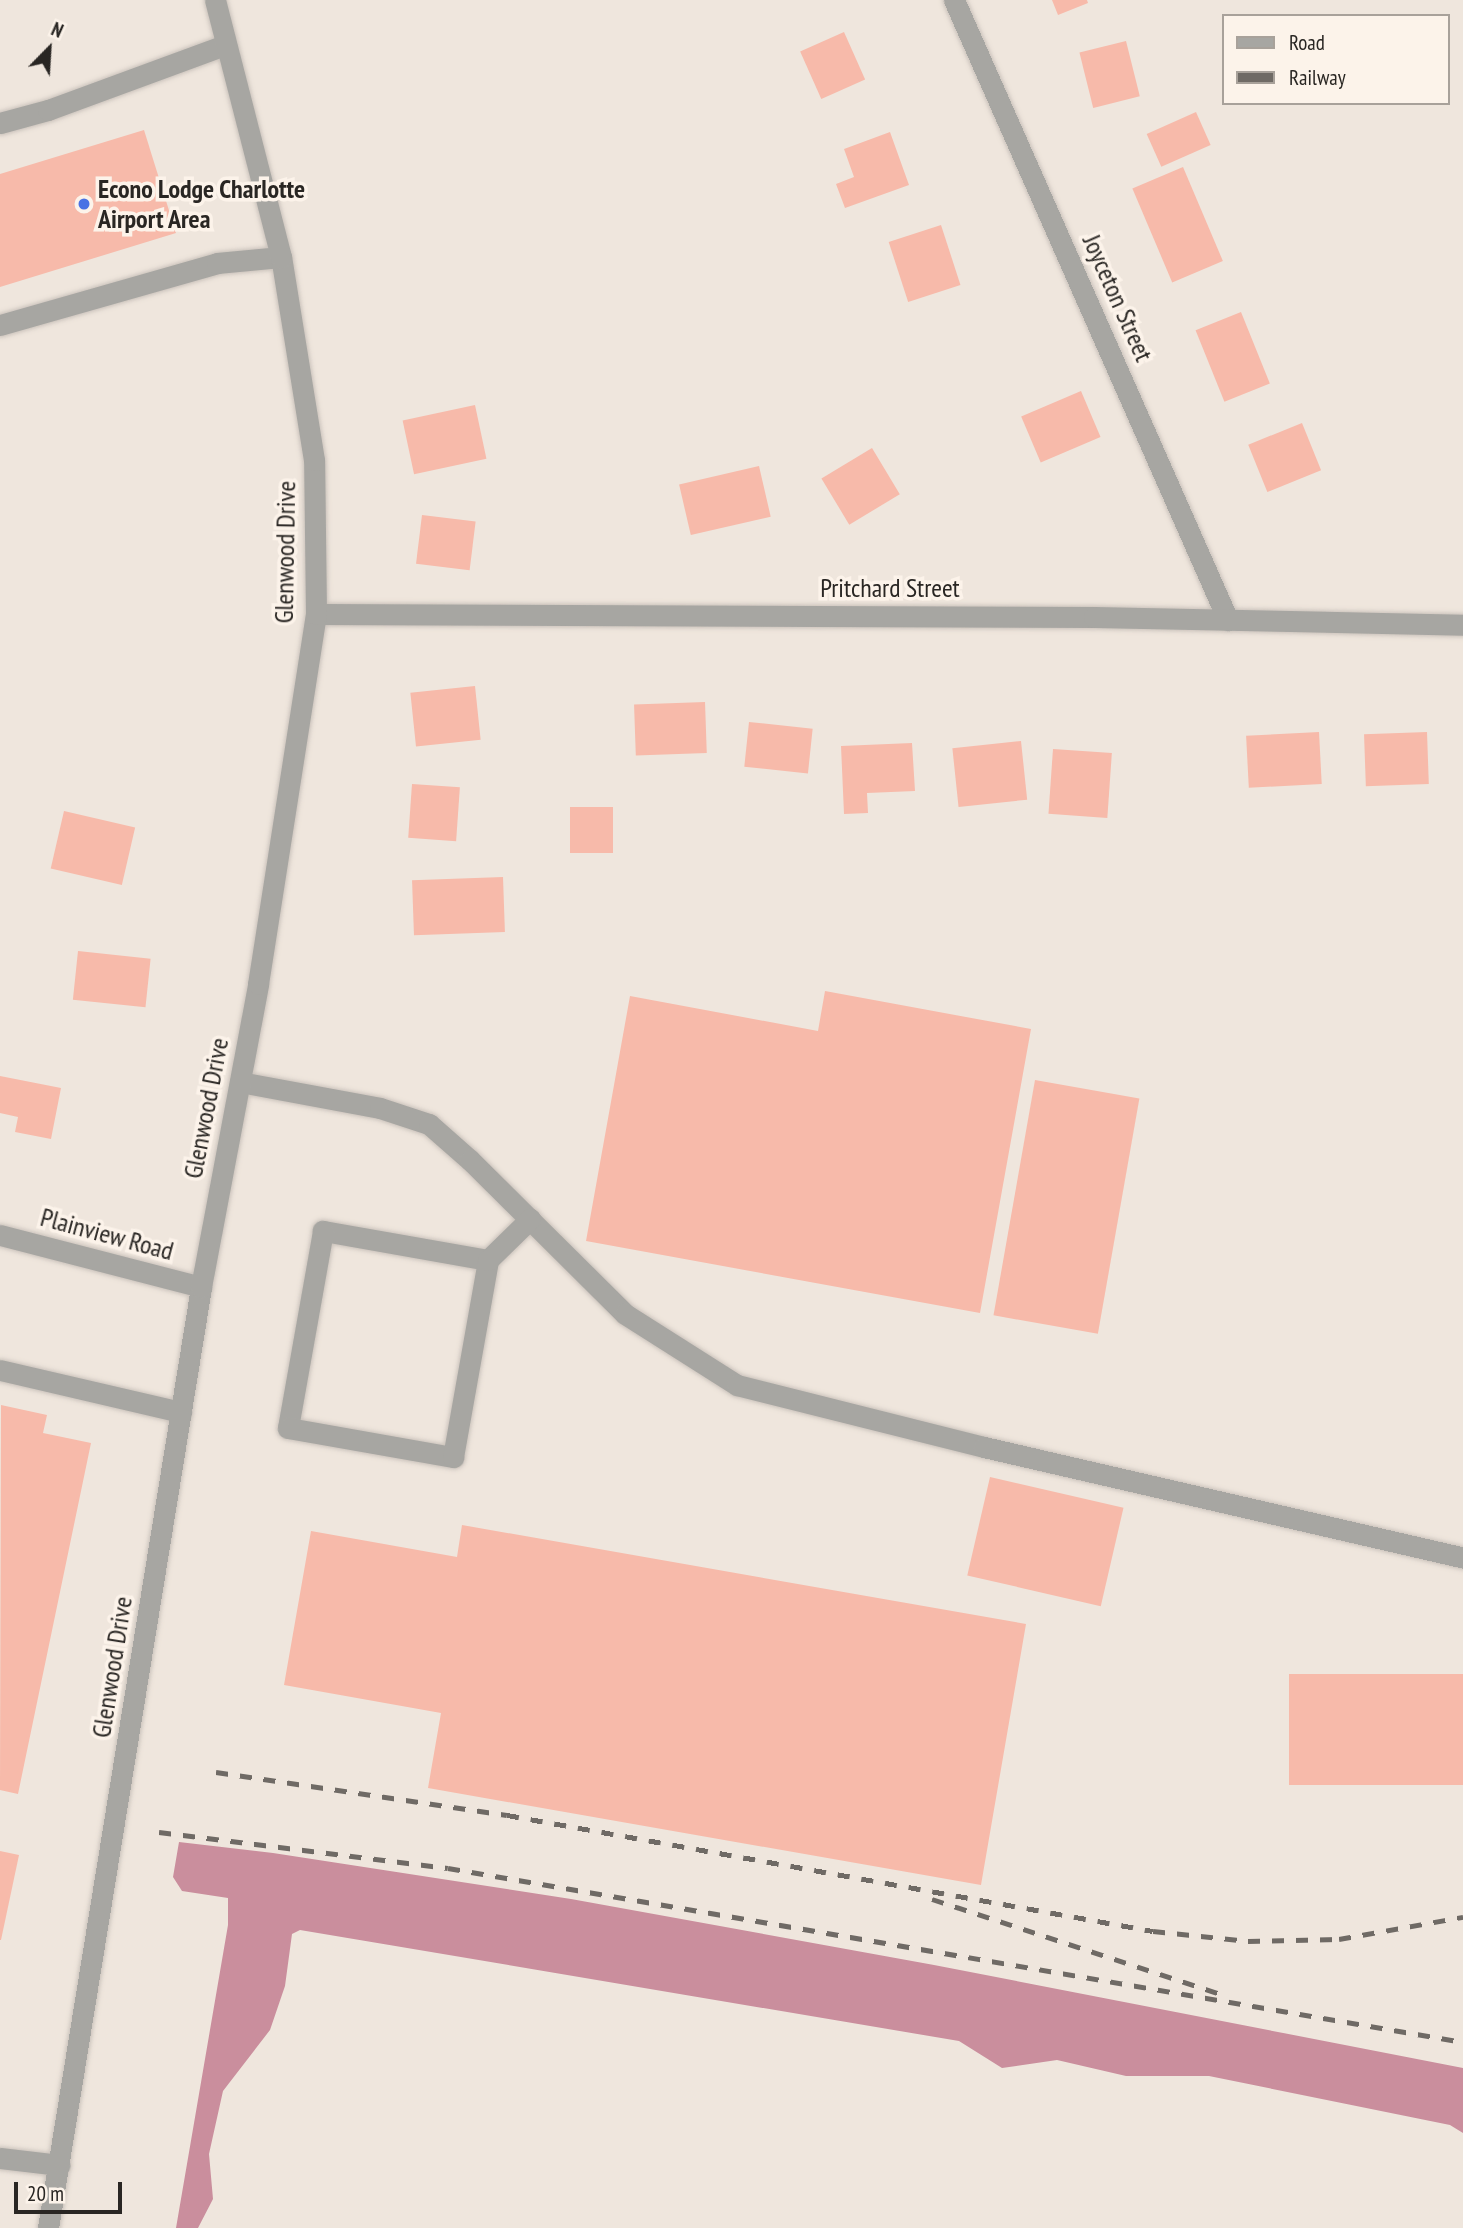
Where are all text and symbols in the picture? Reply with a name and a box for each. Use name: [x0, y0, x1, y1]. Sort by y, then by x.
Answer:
north arrow: [14, 14, 84, 84]
legend: [1222, 14, 1449, 105]
text: N: [48, 17, 67, 43]
text: Road: [1289, 29, 1325, 56]
text: Railway: [1289, 64, 1346, 91]
place label: Econo Lodge Charlotte Airport Area: [98, 173, 305, 234]
marker: Econo Lodge Charlotte Airport Area: [76, 196, 92, 212]
street label: Joyceton Street: [1076, 230, 1160, 366]
street label: Glenwood Drive: [268, 480, 302, 624]
street label: Pritchard Street: [820, 572, 960, 604]
street label: Glenwood Drive: [177, 1035, 235, 1181]
street label: Plainview Road: [37, 1201, 177, 1267]
street label: Glenwood Drive: [85, 1594, 139, 1740]
scale bar: [18, 2168, 126, 2212]
text: 20 m: [27, 2180, 64, 2207]

